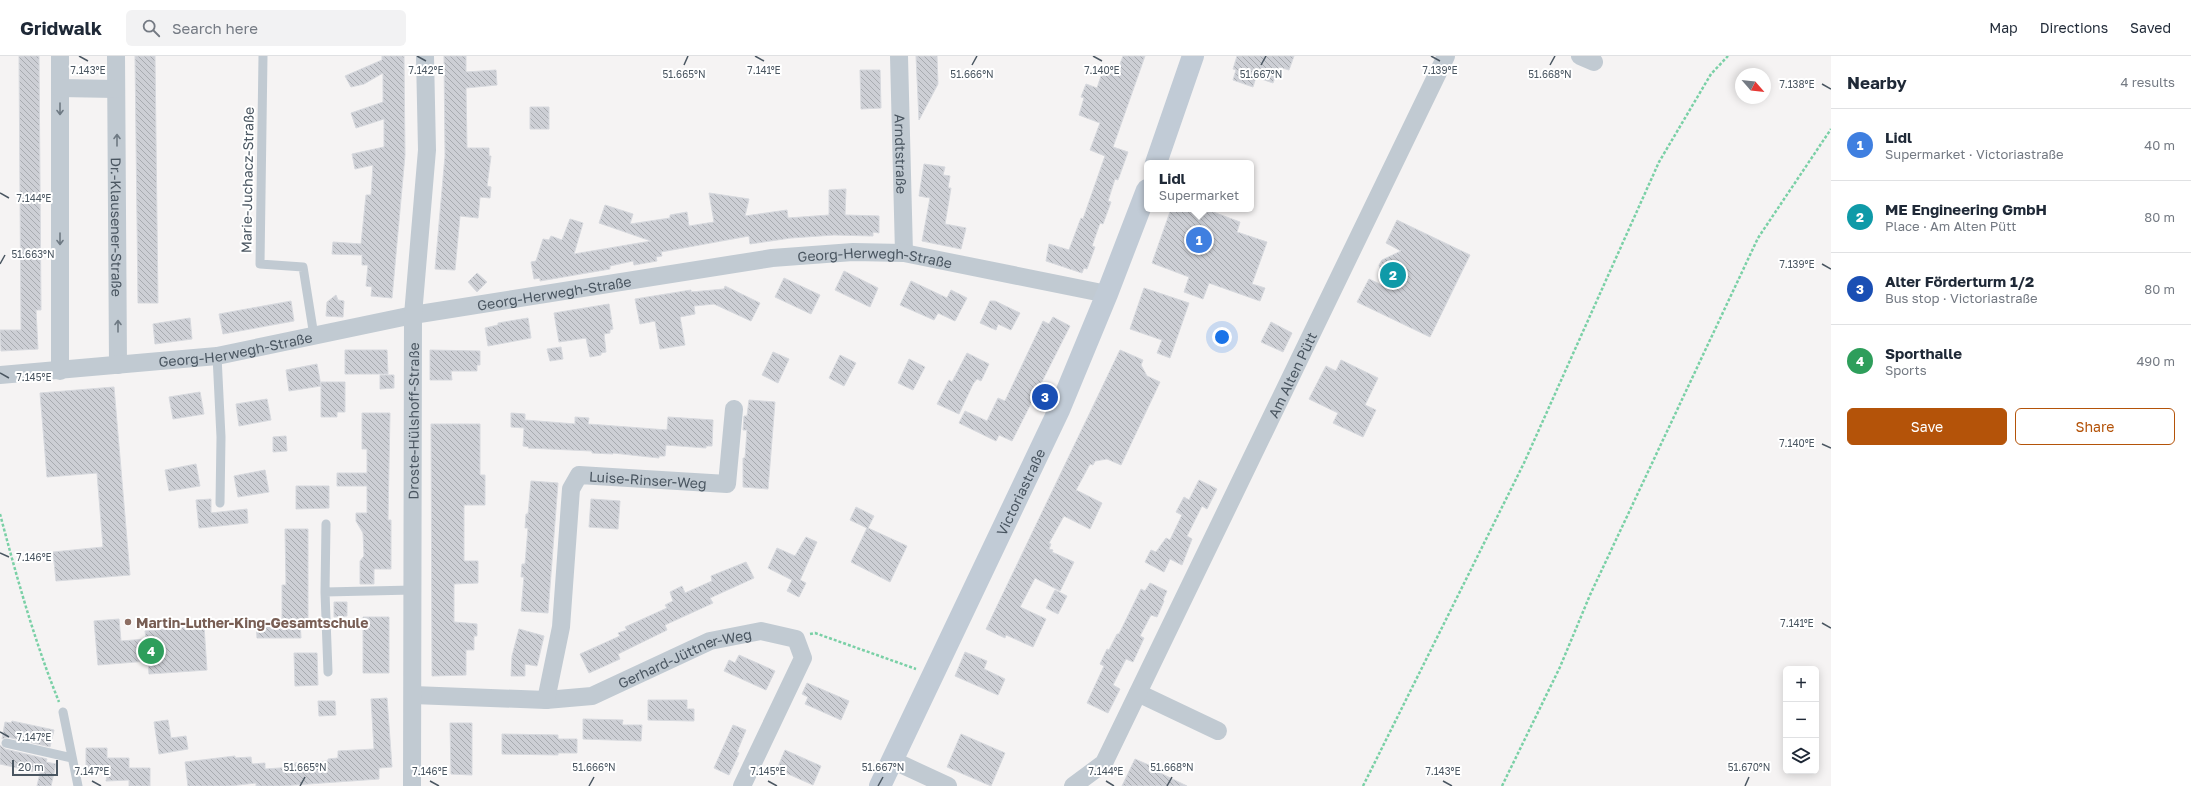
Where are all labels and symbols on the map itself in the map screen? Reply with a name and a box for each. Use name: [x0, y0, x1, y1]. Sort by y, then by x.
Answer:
text: 7.143°E: [70, 64, 106, 76]
text: 7.142°E: [408, 64, 444, 76]
text: 7.141°E: [747, 64, 781, 76]
text: 7.140°E: [1084, 64, 1120, 76]
text: 7.139°E: [1422, 64, 1458, 76]
text: 51.665°N: [662, 68, 706, 80]
text: 51.666°N: [950, 68, 994, 80]
text: 51.667°N: [1240, 68, 1282, 80]
text: 51.668°N: [1528, 68, 1572, 80]
north arrow: [1735, 68, 1771, 104]
text: 7.138°E: [1779, 78, 1815, 90]
one-way arrow: [56, 102, 64, 115]
street label: Marie-Juchacz-Straße: [237, 107, 257, 253]
street label: Arndtstraße: [892, 114, 911, 194]
one-way arrow: [113, 134, 121, 147]
street label: Dr.-Klausener-Straße: [108, 157, 126, 297]
text: 7.144°E: [17, 192, 51, 204]
pin: 1: [1186, 225, 1212, 255]
one-way arrow: [56, 232, 64, 245]
street label: Georg-Herwegh-Straße: [797, 243, 954, 271]
text: 51.663°N: [11, 248, 55, 260]
text: 7.139°E: [1779, 258, 1815, 270]
pin: 2: [1380, 260, 1406, 290]
street label: Georg-Herwegh-Straße: [476, 272, 632, 313]
one-way arrow: [114, 320, 122, 333]
your location: [1212, 327, 1232, 347]
street label: Georg-Herwegh-Straße: [158, 328, 314, 370]
street label: Am Alten Pütt: [1264, 329, 1320, 420]
street label: Droste-Hülshoff-Straße: [404, 342, 421, 500]
text: 7.145°E: [16, 371, 52, 383]
pin: 3: [1032, 382, 1058, 412]
text: 7.140°E: [1779, 437, 1815, 449]
street label: Victoriastraße: [992, 445, 1048, 538]
street label: Luise-Rinser-Weg: [589, 467, 707, 491]
text: 7.146°E: [16, 551, 52, 563]
place label: Martin-Luther-King-Gesamtschule: [136, 614, 368, 631]
marker: Martin-Luther-King-Gesamtschule: [123, 617, 133, 627]
text: 7.141°E: [1780, 617, 1814, 629]
street label: Gerhard-Jüttner-Weg: [615, 625, 753, 691]
pin: 4: [138, 636, 164, 666]
text: 7.147°E: [17, 731, 51, 743]
scale bar: [12, 758, 58, 777]
text: 51.665°N: [283, 761, 327, 773]
text: 51.666°N: [572, 761, 616, 773]
text: 51.667°N: [862, 761, 904, 773]
text: 51.668°N: [1150, 761, 1194, 773]
text: 51.670°N: [1728, 761, 1770, 773]
text: 7.147°E: [75, 765, 109, 777]
text: 7.146°E: [412, 765, 448, 777]
text: 7.145°E: [750, 765, 786, 777]
text: 7.144°E: [1089, 765, 1123, 777]
text: 7.143°E: [1425, 765, 1461, 777]

